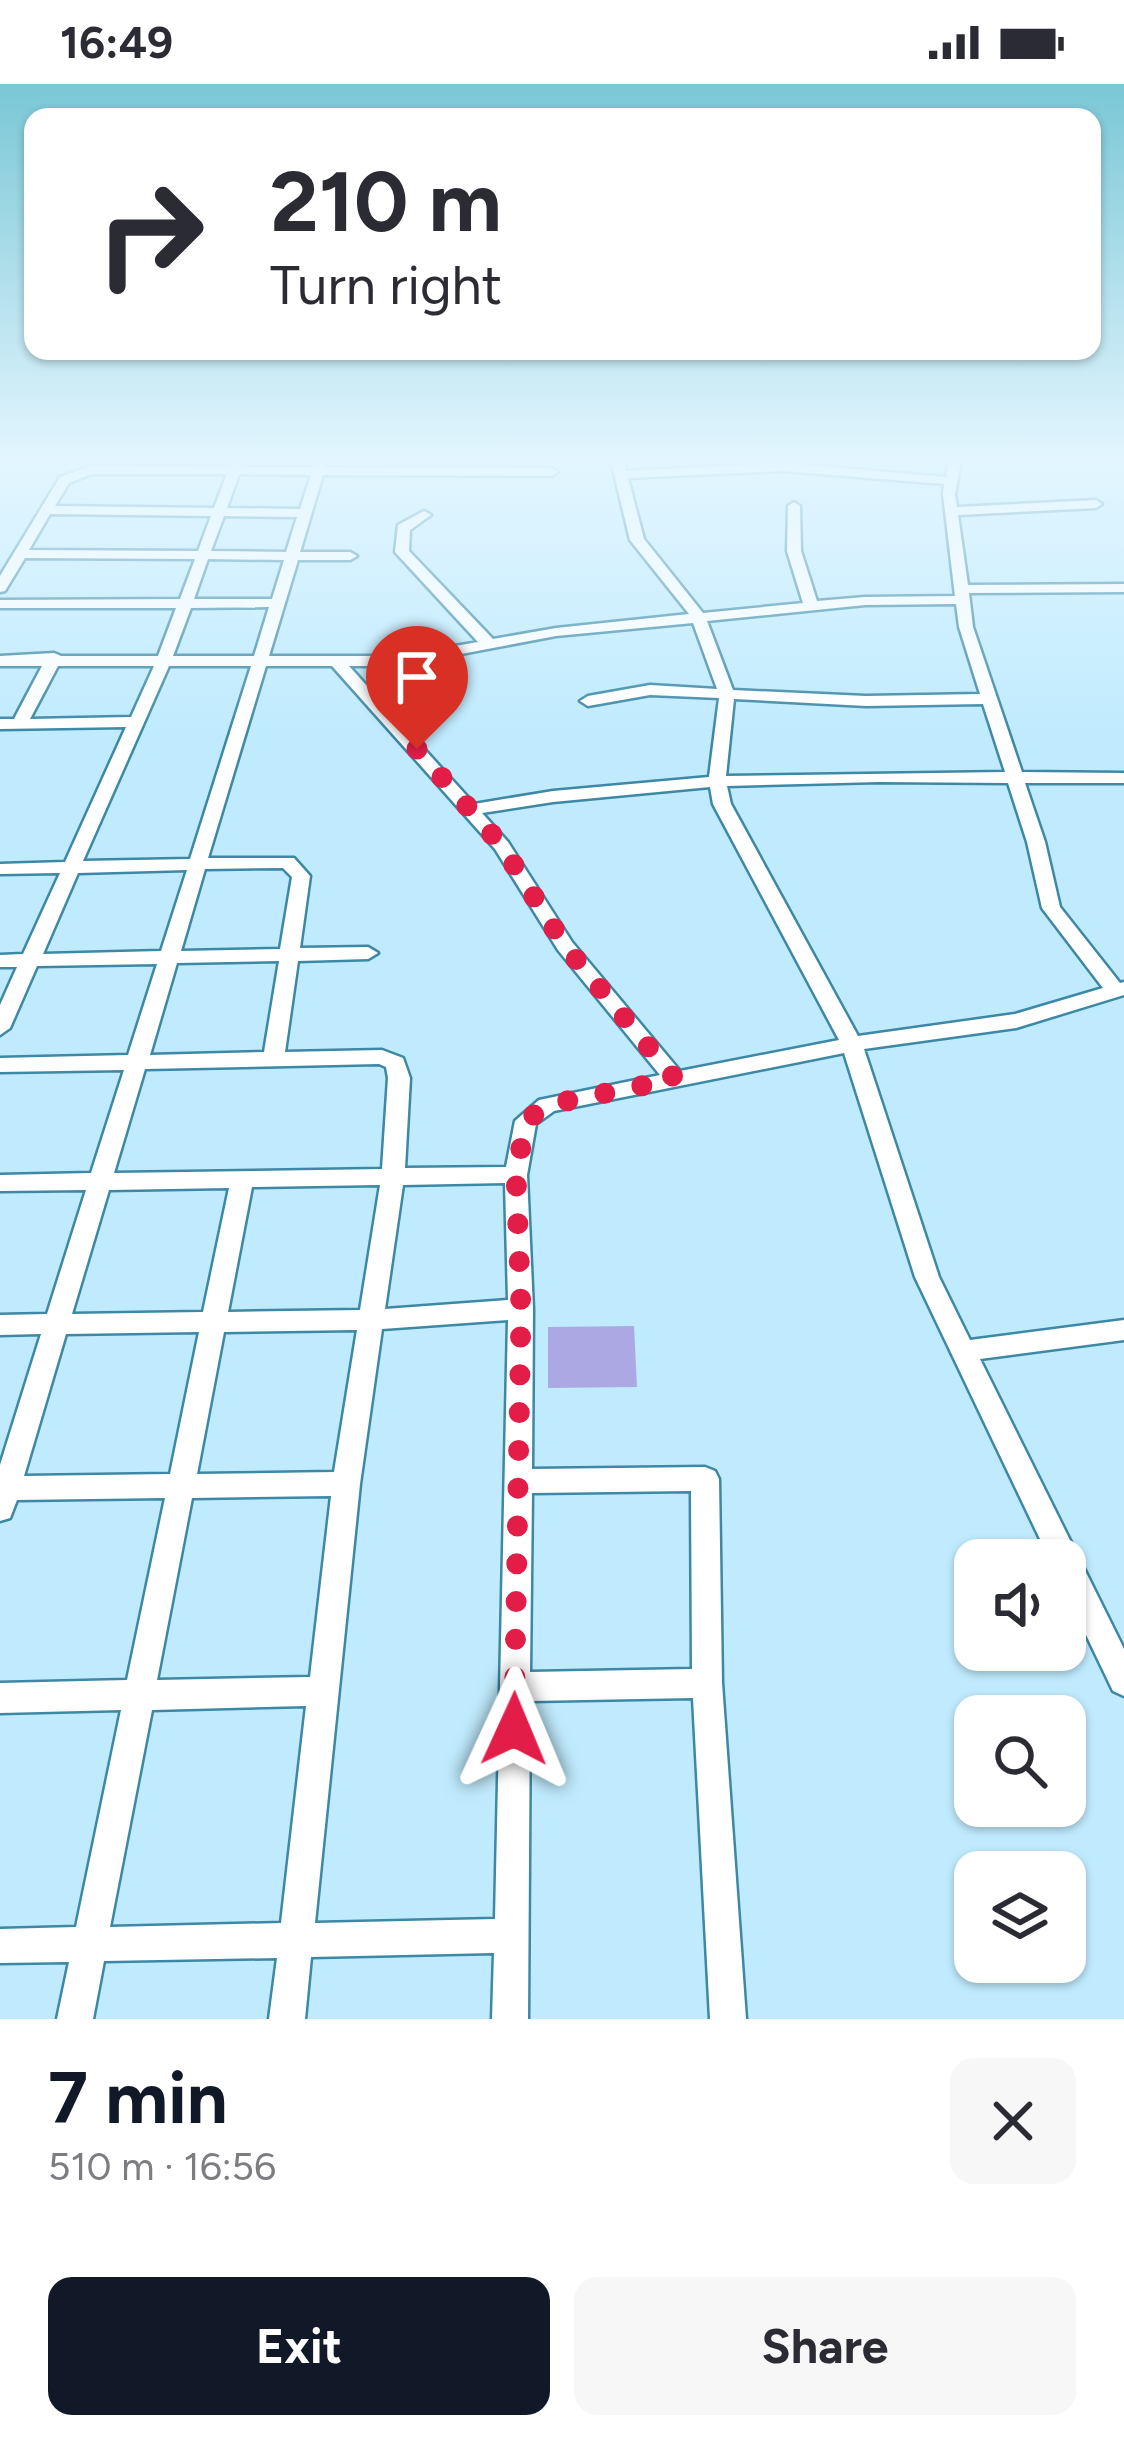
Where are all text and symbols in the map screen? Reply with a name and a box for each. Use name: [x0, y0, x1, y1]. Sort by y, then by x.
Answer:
text: 16:49: [60, 15, 173, 69]
text: 210 m: [270, 151, 502, 252]
icon: right: [72, 156, 228, 312]
text: Turn right: [270, 253, 502, 318]
pin: [366, 626, 468, 749]
icon: arrive: [384, 644, 450, 710]
map controls: [954, 1539, 1086, 1983]
button: sound: [954, 1539, 1086, 1671]
position arrow: [451, 1666, 577, 1792]
button: search: [954, 1695, 1086, 1827]
button: layers: [954, 1851, 1086, 1983]
text: 7 min: [48, 2055, 228, 2141]
button: close: [950, 2058, 1076, 2184]
text: 510 m · 16:56: [48, 2143, 276, 2190]
button: Exit: [48, 2277, 550, 2415]
button: Share: [574, 2277, 1076, 2415]

